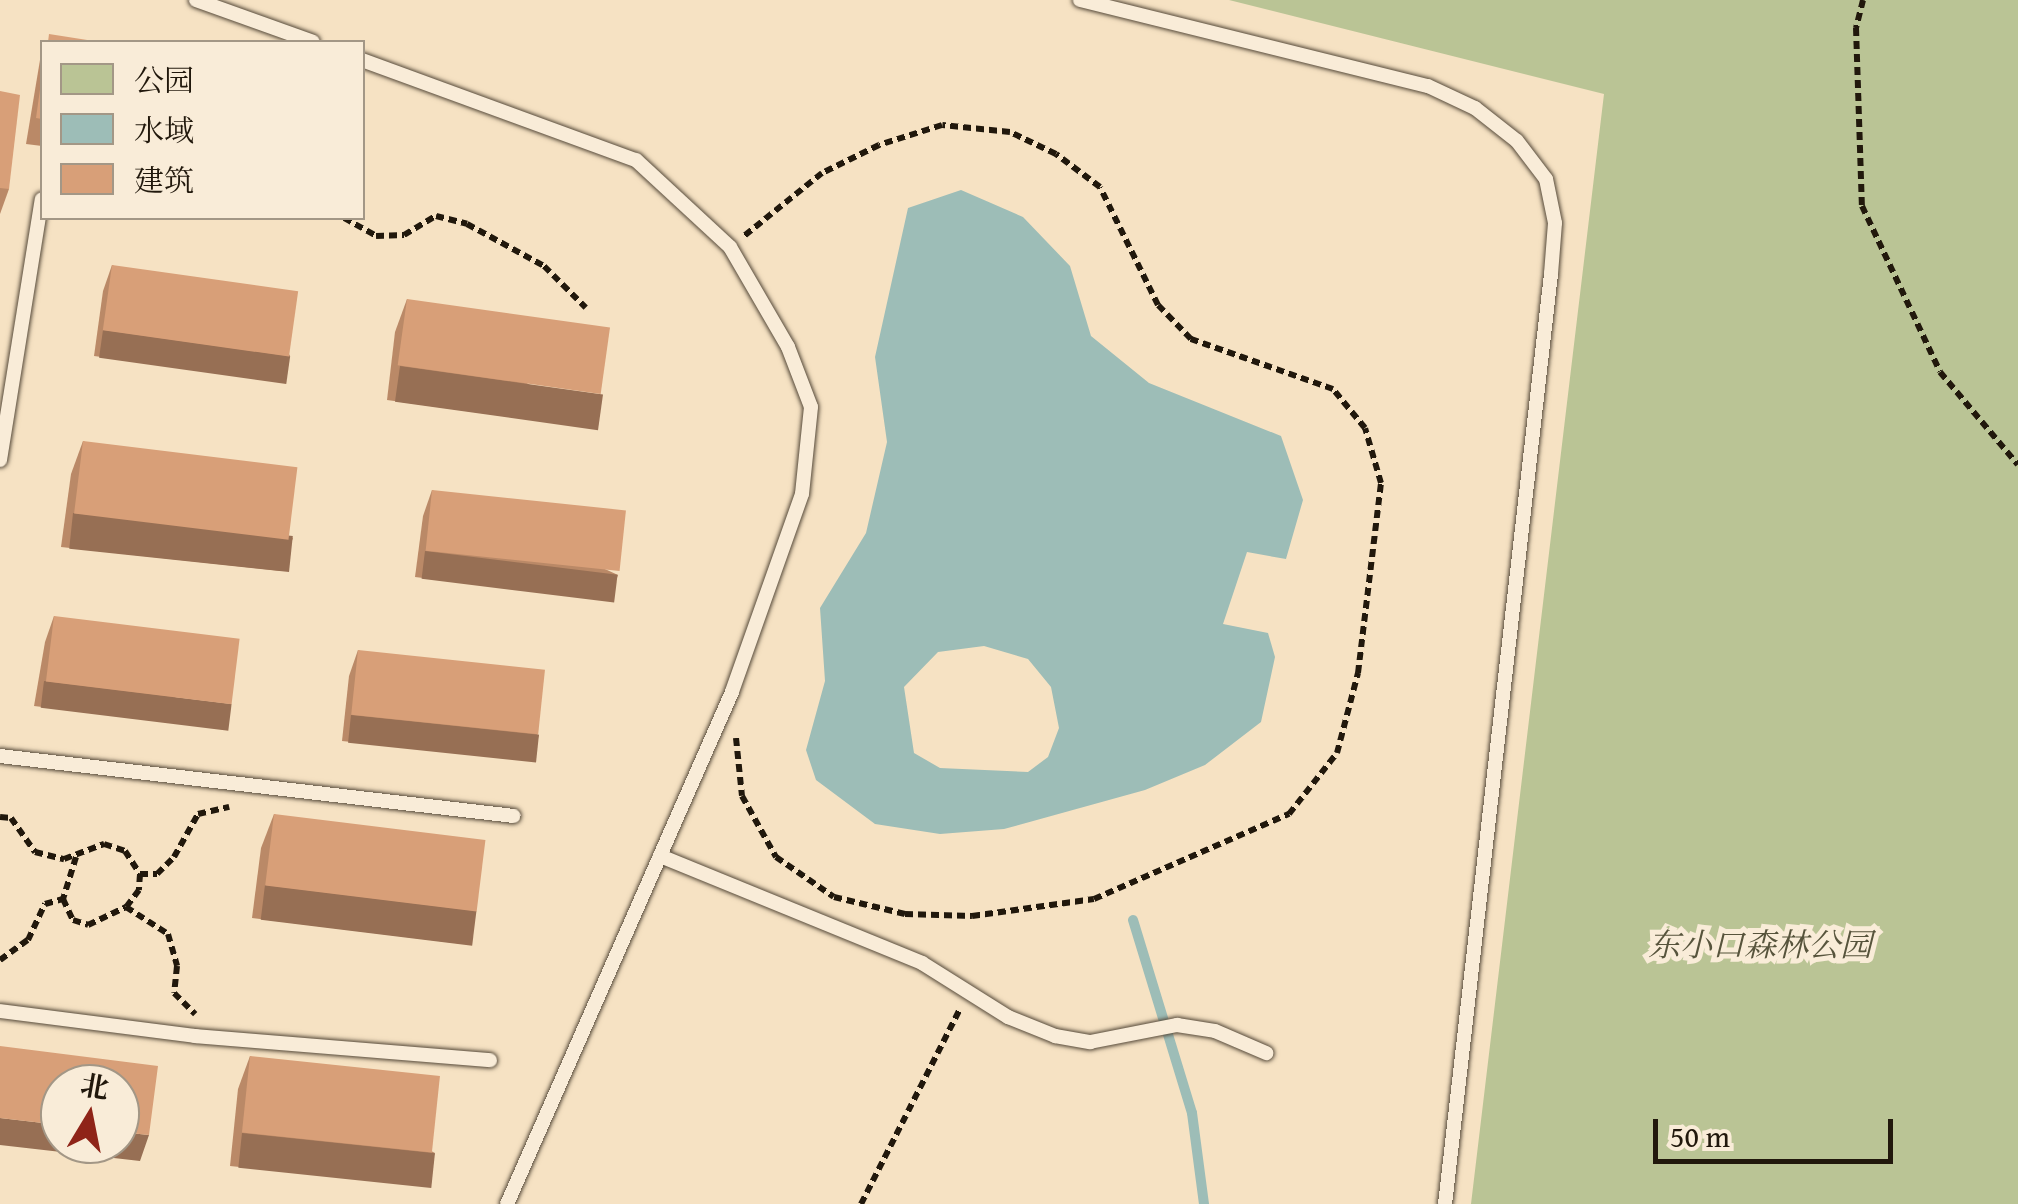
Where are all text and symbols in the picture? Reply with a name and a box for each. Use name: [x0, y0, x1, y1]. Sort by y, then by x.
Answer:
legend: [40, 40, 365, 220]
text: 公园: [134, 58, 194, 102]
text: 水域: [134, 108, 194, 152]
text: 建筑: [134, 158, 194, 202]
park label: 东小口森林公园: [1648, 926, 1872, 964]
text: 北: [78, 1063, 112, 1109]
north arrow: [40, 1064, 140, 1164]
scale bar: [1658, 1099, 1898, 1161]
text: 50 m: [1670, 1114, 1730, 1158]

